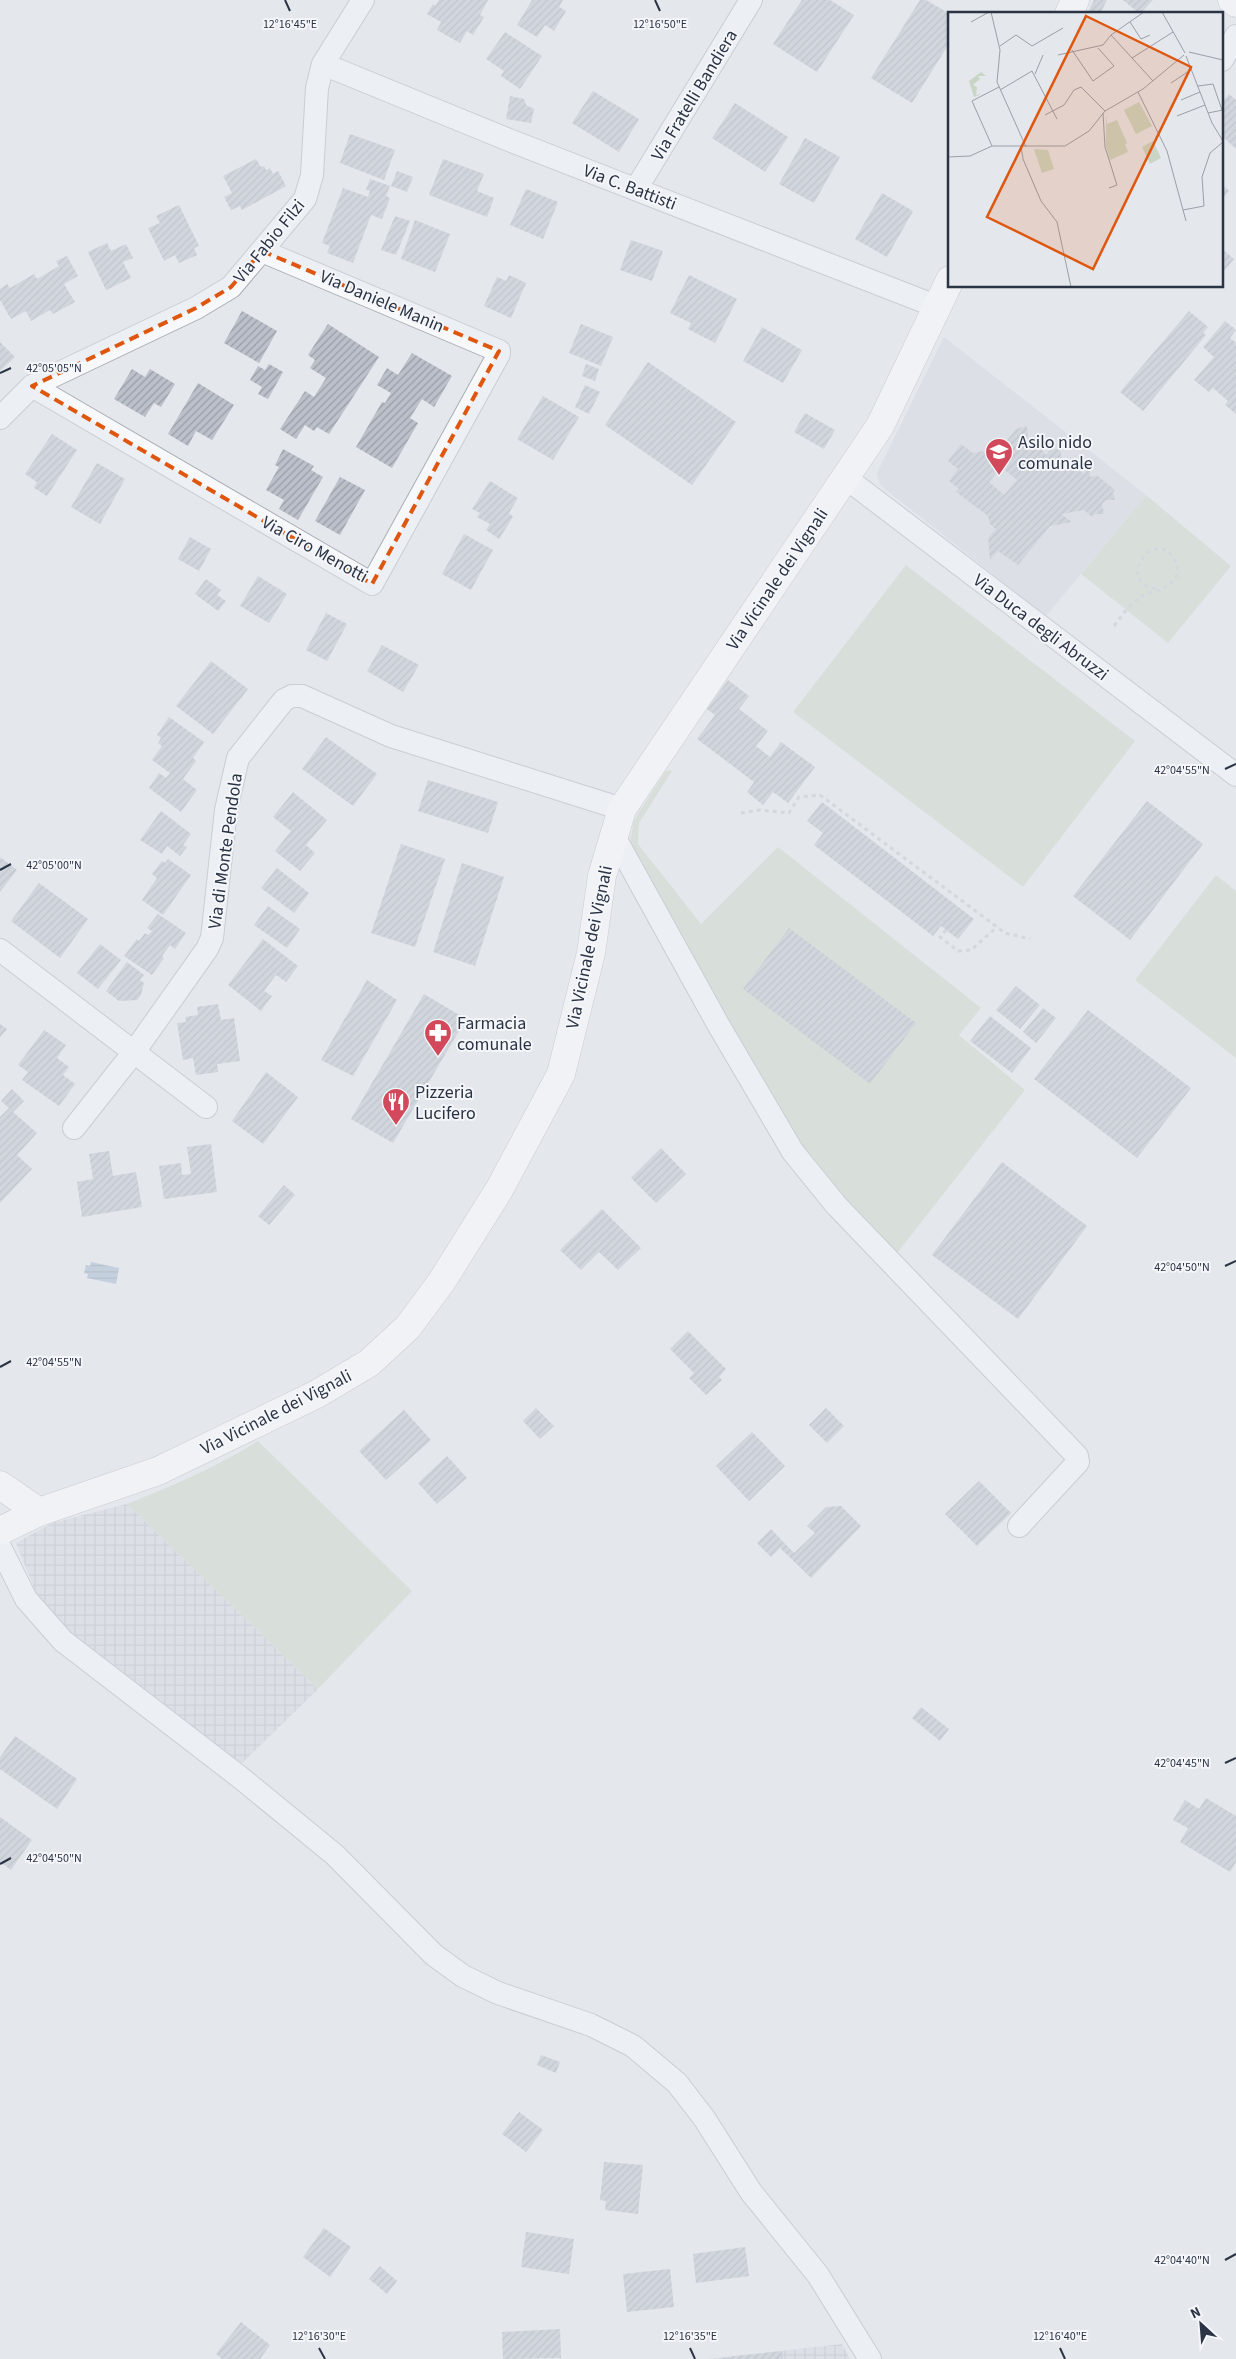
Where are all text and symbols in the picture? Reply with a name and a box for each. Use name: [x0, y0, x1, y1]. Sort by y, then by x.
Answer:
inset map: [948, 12, 1224, 288]
text: 12°16'45"E: [263, 16, 317, 33]
text: 12°16'50"E: [633, 16, 687, 33]
street label: Via Fratelli Bandiera: [645, 25, 744, 166]
street label: Via C. Battisti: [580, 158, 680, 217]
street label: Via Fabio Filzi: [228, 194, 311, 289]
street label: Via Daniele Manin: [316, 264, 448, 339]
text: 42°05'05"N: [26, 360, 82, 377]
place label: Asilo nido comunale: [1018, 430, 1093, 476]
school or university icon: Asilo nido comunale: [984, 437, 1014, 476]
street label: Via Vicinale dei Vignali: [721, 503, 834, 655]
street label: Via Ciro Menotti: [257, 510, 372, 589]
street label: Via Duca degli Abruzzi: [968, 568, 1114, 687]
text: 42°04'55"N: [1154, 762, 1210, 779]
street label: Via di Monte Pendola: [202, 771, 249, 931]
text: 42°05'00"N: [26, 857, 82, 874]
street label: Via Vicinale dei Vignali: [560, 863, 619, 1031]
place label: Farmacia comunale: [457, 1011, 532, 1057]
pharmacy icon: Farmacia comunale: [423, 1018, 453, 1057]
place label: Pizzeria Lucifero: [415, 1080, 476, 1126]
restaurant icon: Pizzeria Lucifero: [381, 1087, 411, 1126]
text: 42°04'50"N: [1154, 1259, 1210, 1276]
text: 42°04'55"N: [26, 1354, 82, 1371]
street label: Via Vicinale dei Vignali: [196, 1364, 356, 1461]
text: 42°04'45"N: [1154, 1755, 1210, 1772]
text: 42°04'50"N: [26, 1850, 82, 1867]
text: 42°04'40"N: [1154, 2252, 1210, 2269]
north arrow: [1176, 2299, 1226, 2349]
text: N: [1187, 2302, 1204, 2324]
text: 12°16'30"E: [292, 2328, 346, 2345]
text: 12°16'35"E: [663, 2328, 717, 2345]
text: 12°16'40"E: [1033, 2328, 1087, 2345]

